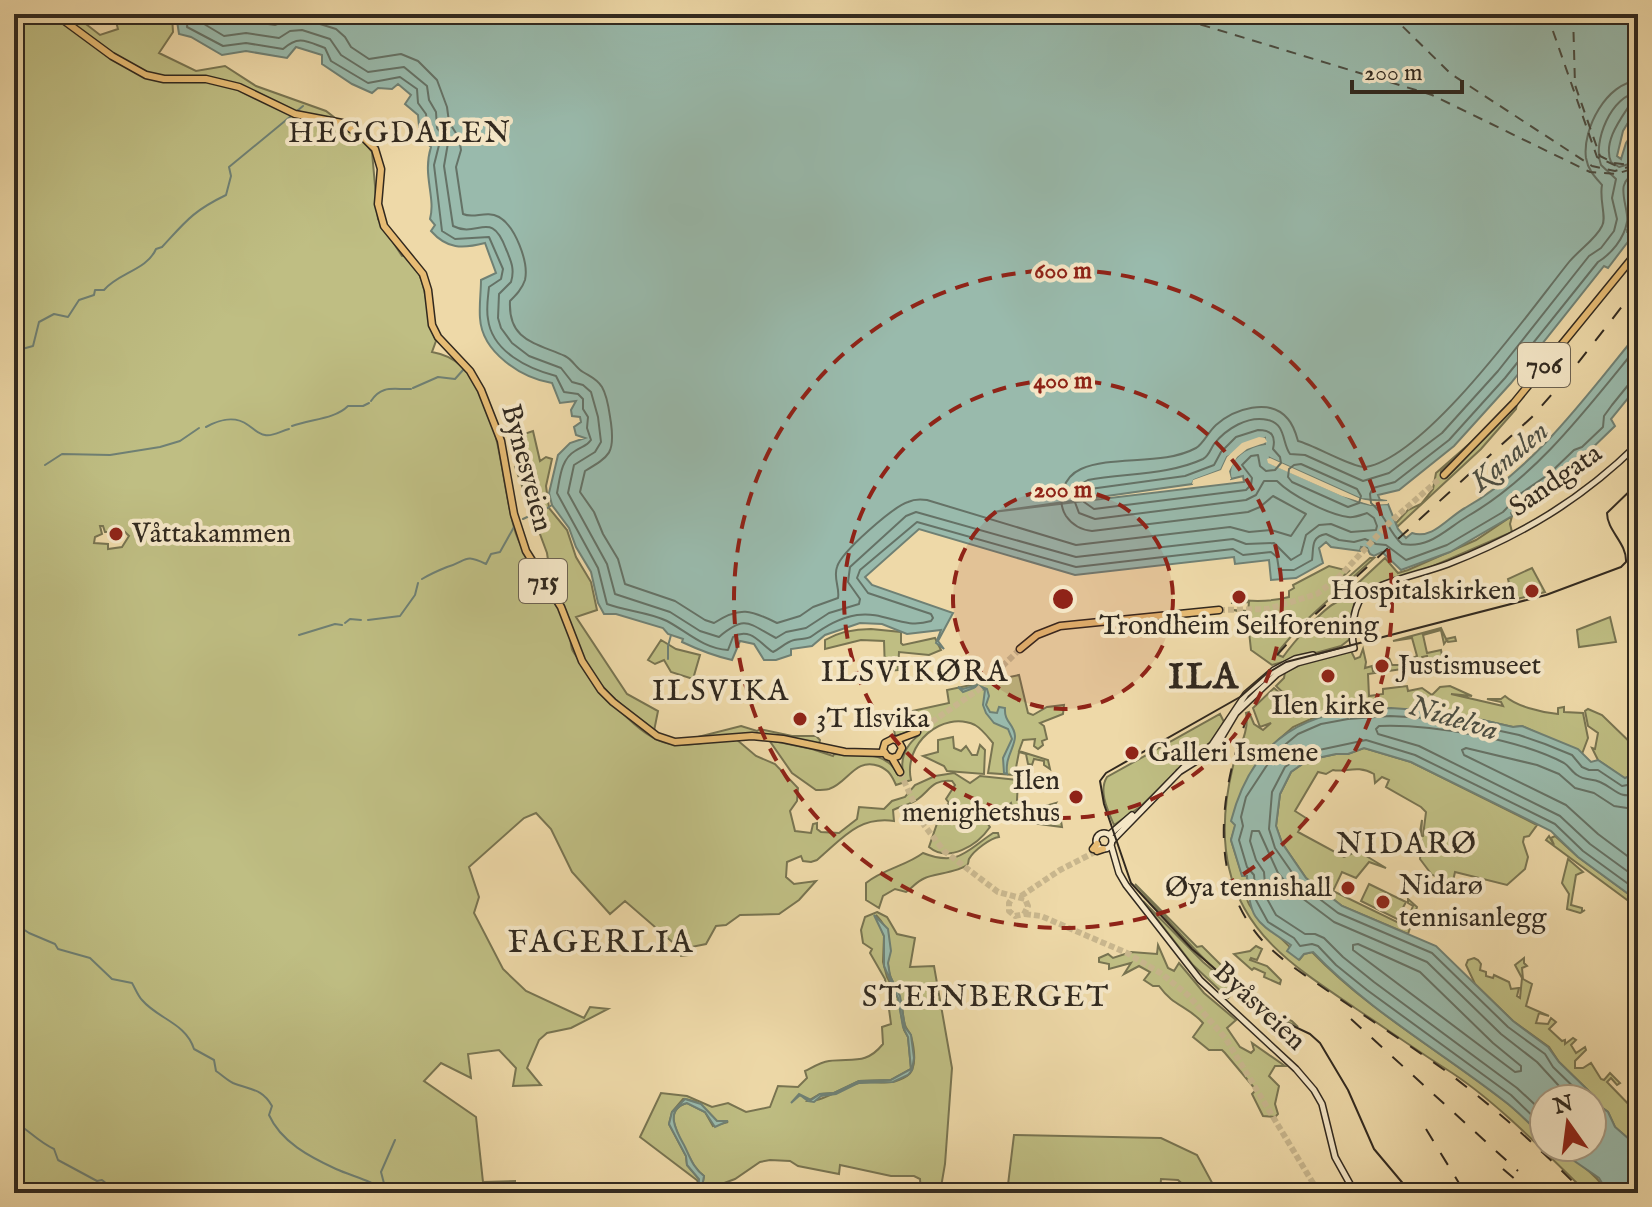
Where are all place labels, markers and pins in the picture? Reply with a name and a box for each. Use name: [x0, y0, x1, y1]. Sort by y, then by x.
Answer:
place label: Våttakammen: [131, 517, 291, 552]
marker: Våttakammen: [107, 525, 125, 543]
place label: Hospitalskirken: [1331, 574, 1516, 609]
marker: Hospitalskirken: [1523, 582, 1541, 600]
centre of rings: [1049, 585, 1077, 613]
marker: Trondheim Seilforening: [1230, 588, 1248, 606]
place label: Trondheim Seilforening: [1099, 609, 1379, 644]
place label: Justismuseet: [1395, 649, 1541, 684]
marker: Justismuseet: [1373, 657, 1391, 675]
marker: Ilen kirke: [1319, 667, 1337, 685]
place label: Ilen kirke: [1271, 689, 1385, 724]
place label: 3T Ilsvika: [816, 702, 930, 737]
marker: 3T Ilsvika: [791, 710, 809, 728]
place label: Galleri Ismene: [1148, 736, 1318, 771]
marker: Galleri Ismene: [1123, 744, 1141, 762]
place label: Ilen menighetshus: [902, 764, 1060, 831]
marker: Ilen menighetshus: [1067, 788, 1085, 806]
place label: Nidarø tennisanlegg: [1399, 869, 1547, 936]
place label: Øya tennishall: [1165, 871, 1332, 906]
marker: Øya tennishall: [1339, 879, 1357, 897]
marker: Nidarø tennisanlegg: [1374, 893, 1392, 911]

